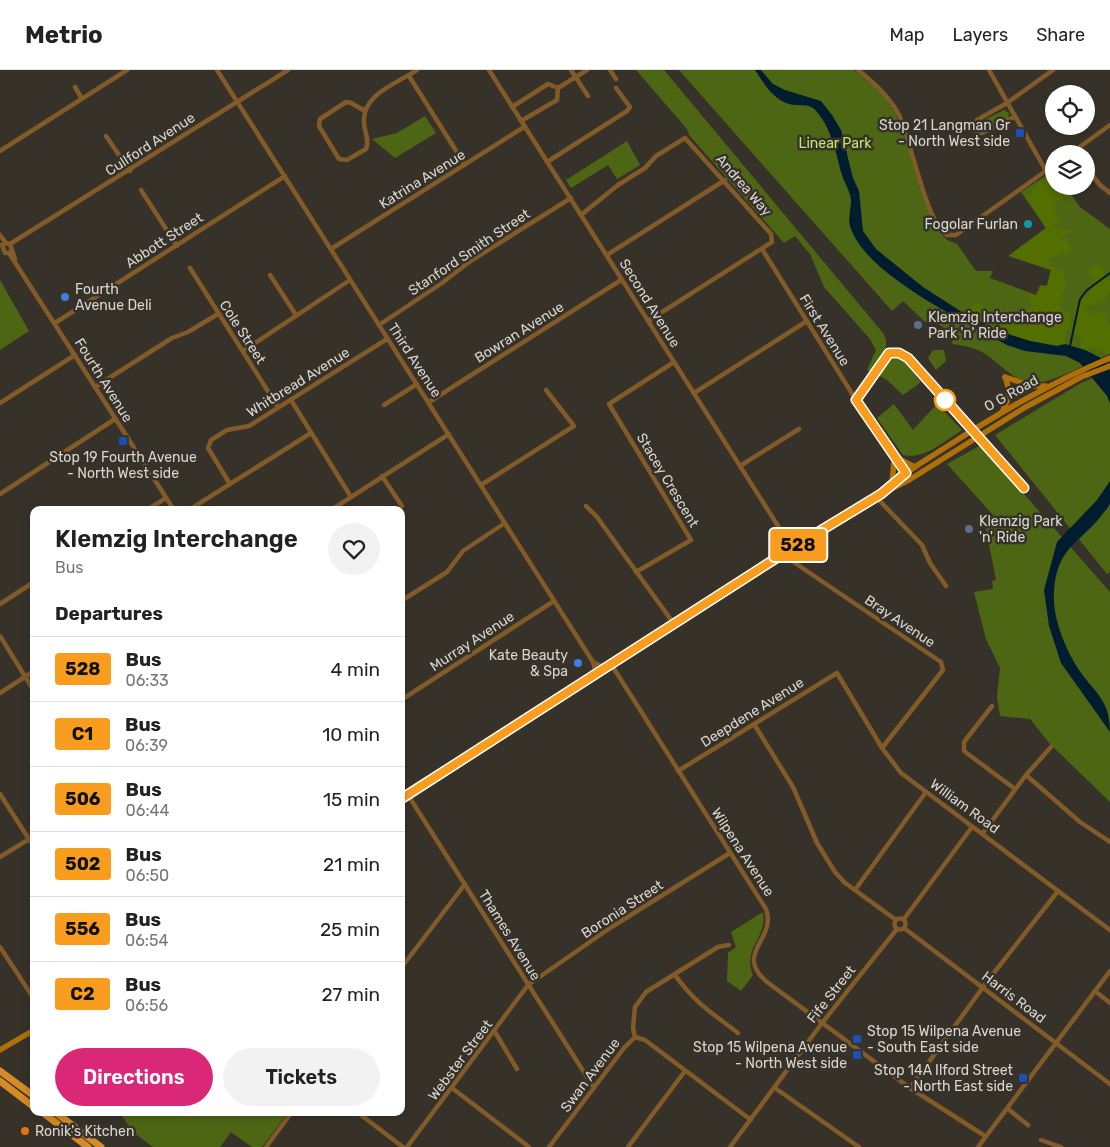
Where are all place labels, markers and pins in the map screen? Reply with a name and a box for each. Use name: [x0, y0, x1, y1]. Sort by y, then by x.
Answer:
place label: Stop 21 Langman Gr - North West side: [879, 117, 1011, 150]
marker: Stop 21 Langman Gr - North West side: [1014, 127, 1026, 139]
place label: Fogolar Furlan: [925, 216, 1018, 233]
marker: Fogolar Furlan: [1022, 218, 1034, 230]
place label: Fourth Avenue Deli: [75, 281, 152, 314]
marker: Fourth Avenue Deli: [59, 291, 71, 303]
place label: Klemzig Interchange Park 'n' Ride: [928, 309, 1062, 342]
marker: Klemzig Interchange Park 'n' Ride: [912, 319, 924, 331]
unlabelled marker: [934, 389, 956, 411]
marker: Stop 19 Fourth Avenue - North West side: [117, 435, 129, 447]
place label: Stop 19 Fourth Avenue - North West side: [49, 449, 197, 482]
place label: Klemzig Park 'n' Ride: [979, 513, 1063, 546]
marker: Klemzig Park 'n' Ride: [963, 523, 975, 535]
place label: Kate Beauty & Spa: [489, 647, 568, 680]
marker: Kate Beauty & Spa: [572, 657, 584, 669]
place label: Stop 15 Wilpena Avenue - South East side: [867, 1023, 1021, 1056]
marker: Stop 15 Wilpena Avenue - South East side: [851, 1033, 863, 1045]
place label: Stop 15 Wilpena Avenue - North West side: [693, 1039, 847, 1072]
marker: Stop 15 Wilpena Avenue - North West side: [851, 1049, 863, 1061]
place label: Stop 14A Ilford Street - North East side: [874, 1062, 1014, 1095]
marker: Stop 14A Ilford Street - North East side: [1017, 1072, 1029, 1084]
place label: Ronik's Kitchen: [35, 1123, 134, 1140]
marker: Ronik's Kitchen: [19, 1125, 31, 1137]

